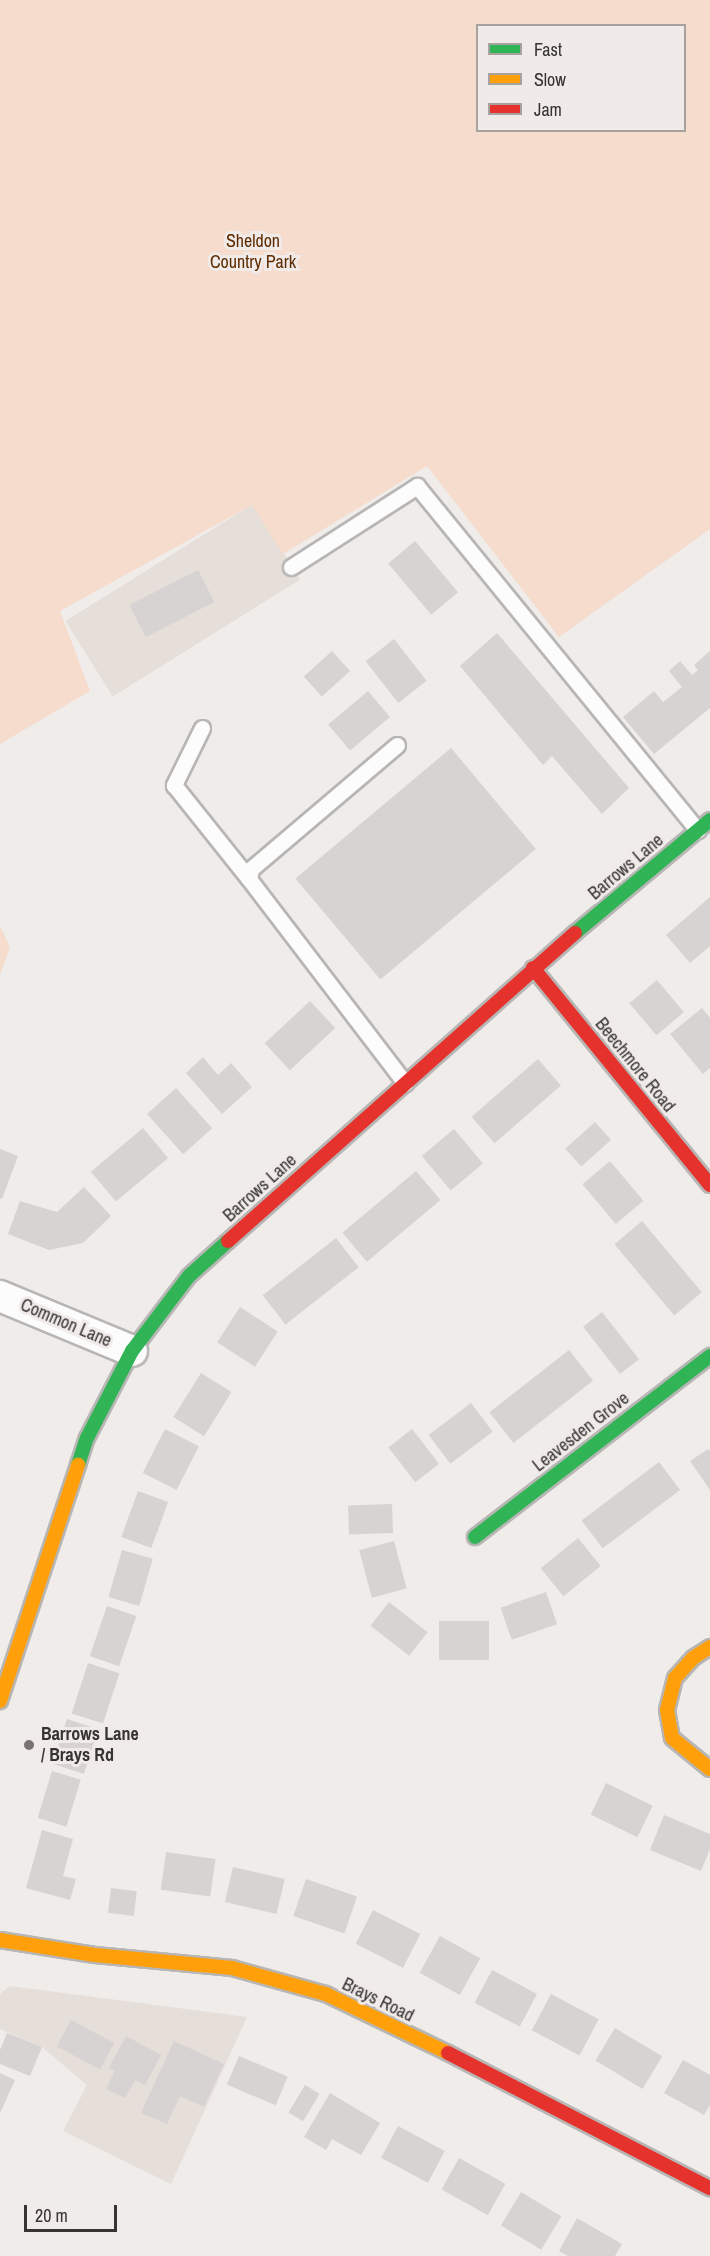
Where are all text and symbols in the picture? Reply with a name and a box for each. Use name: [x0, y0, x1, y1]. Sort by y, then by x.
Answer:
legend: [476, 24, 686, 132]
text: Fast: [534, 37, 562, 62]
text: Slow: [534, 67, 566, 92]
text: Jam: [534, 97, 562, 122]
park label: Sheldon Country Park: [210, 231, 296, 274]
street label: Barrows Lane: [584, 829, 668, 905]
street label: Beechmore Road: [590, 1014, 680, 1116]
street label: Barrows Lane: [219, 1150, 301, 1226]
street label: Common Lane: [17, 1294, 115, 1352]
street label: Leavesden Grove: [528, 1388, 634, 1476]
place label: Barrows Lane / Brays Rd: [41, 1724, 139, 1766]
marker: Barrows Lane / Brays Rd: [22, 1738, 36, 1752]
street label: Brays Road: [339, 1973, 417, 2027]
scale bar: [27, 2193, 120, 2231]
text: 20 m: [35, 2203, 68, 2228]

